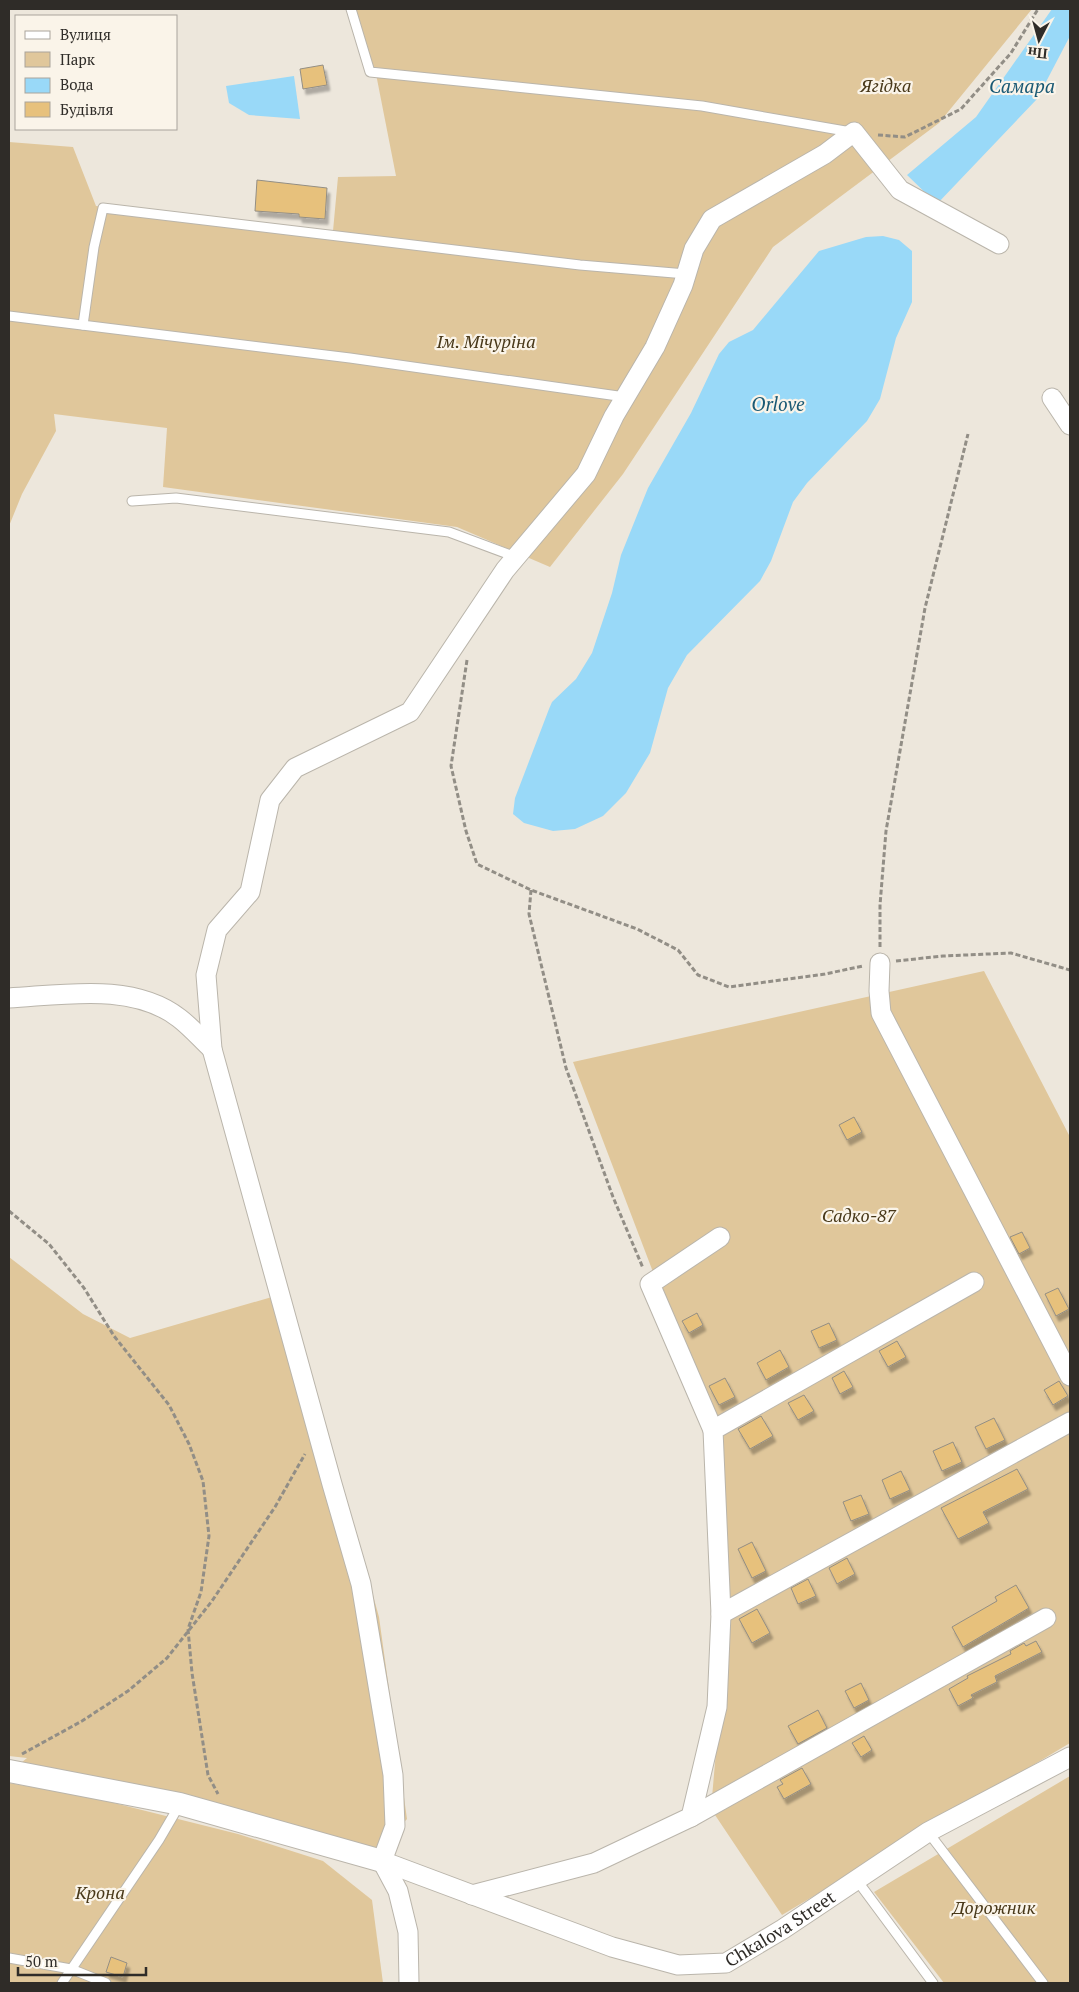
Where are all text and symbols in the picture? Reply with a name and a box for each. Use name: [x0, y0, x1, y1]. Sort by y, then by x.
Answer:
legend: [15, 15, 178, 130]
north arrow: [1014, 15, 1064, 65]
text: Вулиця: [60, 24, 111, 44]
text: Пн: [1027, 43, 1048, 64]
text: Парк: [60, 49, 96, 69]
park label: Ягідка: [860, 73, 911, 97]
water label: Самара: [989, 73, 1055, 98]
text: Вода: [60, 74, 94, 94]
text: Будівля: [60, 99, 113, 119]
park label: Ім. Мічуріна: [435, 329, 536, 353]
water label: Orlove: [751, 391, 805, 416]
park label: Садко-87: [822, 1203, 897, 1227]
park label: Крона: [74, 1880, 125, 1904]
street label: Chkalova Street: [720, 1884, 840, 1972]
park label: Дорожник: [950, 1895, 1036, 1919]
scale bar: [18, 1944, 145, 1976]
text: 50 m: [25, 1951, 58, 1971]

